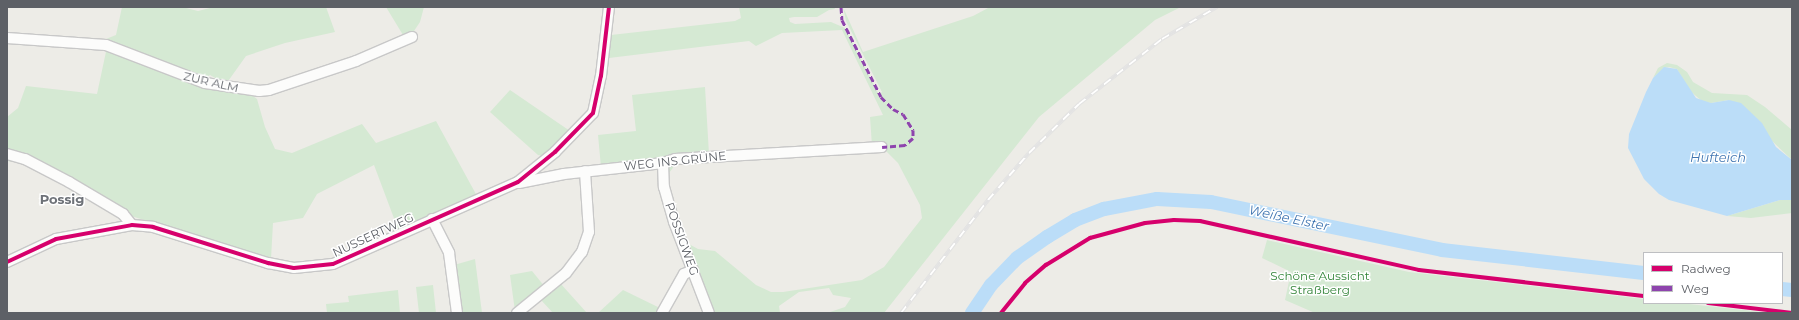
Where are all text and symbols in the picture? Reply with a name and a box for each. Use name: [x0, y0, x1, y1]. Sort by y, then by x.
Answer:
street label: ZUR ALM: [182, 69, 240, 95]
street label: WEG INS GRÜNE: [623, 148, 727, 174]
water label: Hufteich: [1690, 149, 1746, 165]
district label: Possig: [40, 191, 84, 207]
street label: POSSIGWEG: [662, 200, 702, 278]
water label: Weiße Elster: [1248, 202, 1330, 234]
street label: NUSSERTWEG: [330, 210, 416, 260]
legend: [1643, 252, 1783, 304]
text: Radweg: [1681, 261, 1731, 276]
park label: Schöne Aussicht Straßberg: [1270, 269, 1370, 297]
text: Weg: [1681, 281, 1709, 296]

